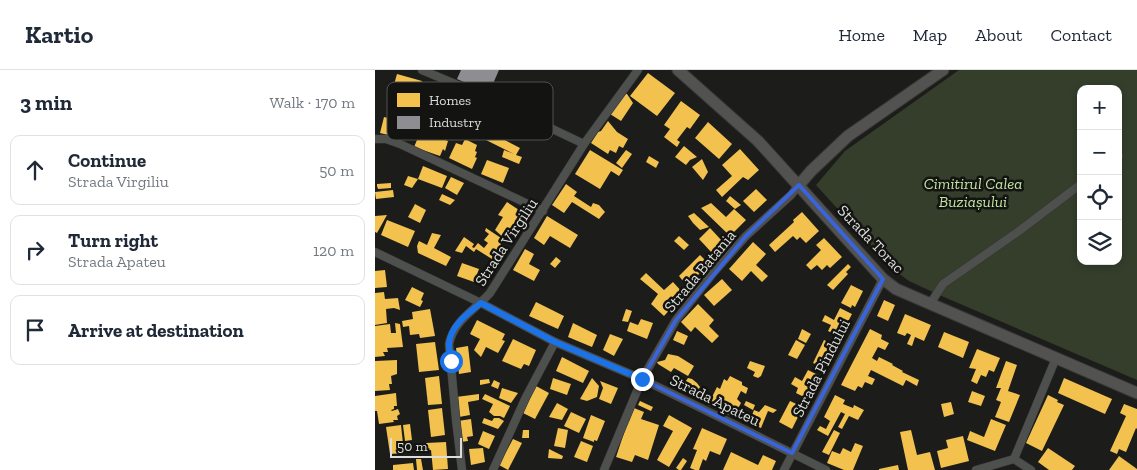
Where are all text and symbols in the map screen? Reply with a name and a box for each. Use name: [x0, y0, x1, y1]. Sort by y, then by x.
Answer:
text: Kartio: [25, 20, 93, 49]
text: Home: [838, 24, 885, 46]
text: Map: [913, 24, 947, 46]
text: About: [975, 24, 1022, 46]
text: Contact: [1050, 24, 1112, 46]
legend: [387, 82, 553, 140]
map controls: [1077, 85, 1122, 265]
button: +: [1077, 85, 1122, 130]
text: 3 min: [20, 90, 72, 115]
text: Homes: [429, 92, 471, 109]
text: Walk · 170 m: [270, 93, 355, 112]
text: Industry: [429, 114, 482, 131]
button: −: [1077, 130, 1122, 175]
text: Continue: [68, 149, 146, 172]
icon: ahead: [21, 156, 49, 184]
text: 50 m: [319, 161, 354, 180]
text: Strada Virgiliu: [68, 172, 169, 191]
park label: Cimitirul Calea Buziașului: [924, 174, 1022, 211]
button: locate: [1077, 175, 1122, 220]
street label: Strada Virgiliu: [471, 195, 541, 289]
street label: Strada Torac: [834, 201, 908, 277]
button: layers: [1077, 220, 1122, 265]
street label: Strada Batania: [660, 226, 740, 316]
text: Turn right: [68, 229, 158, 252]
icon: right: [21, 236, 49, 264]
text: 120 m: [313, 241, 354, 260]
text: Strada Apateu: [68, 252, 166, 271]
street label: Strada Pindului: [788, 315, 854, 420]
icon: arrive: [21, 316, 49, 344]
text: Arrive at destination: [68, 319, 244, 342]
route start: [440, 350, 463, 373]
route end: [631, 368, 654, 391]
street label: Strada Apateu: [667, 370, 763, 430]
scale bar: [390, 435, 463, 458]
text: 50 m: [397, 438, 428, 455]

